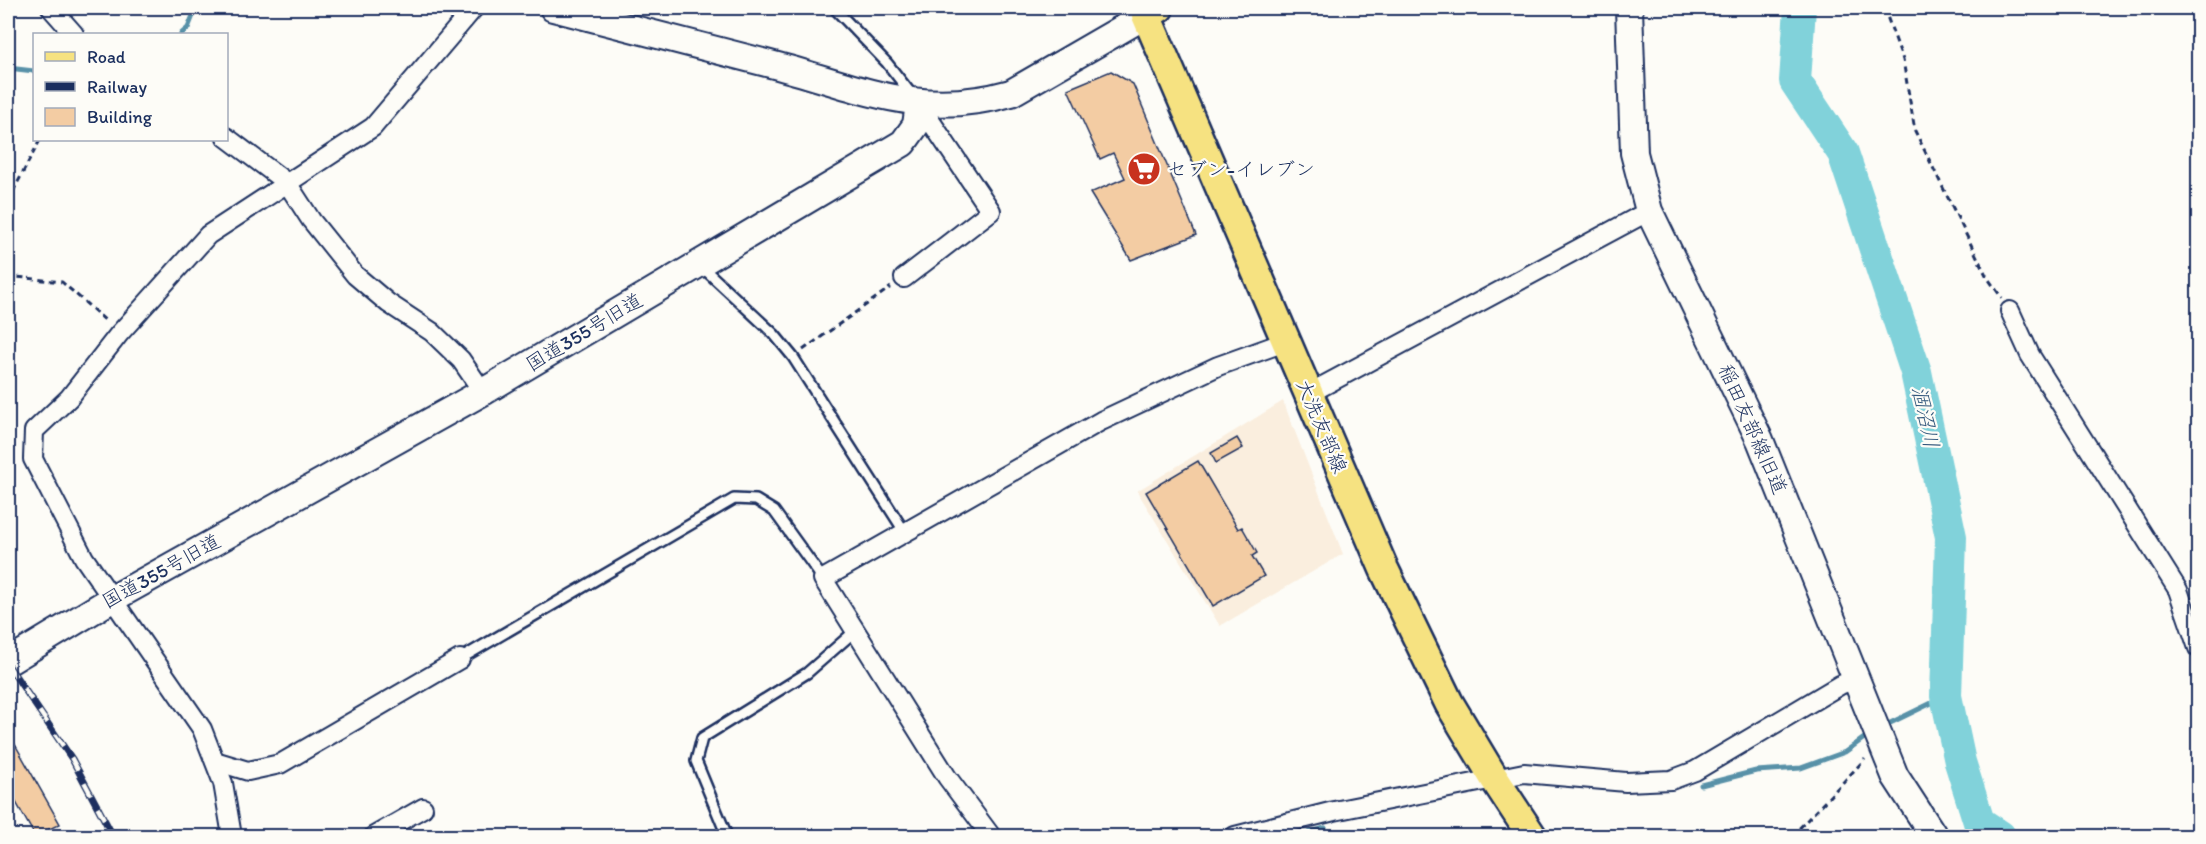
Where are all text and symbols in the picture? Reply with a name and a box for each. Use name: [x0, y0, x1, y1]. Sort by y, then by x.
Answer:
legend: [33, 33, 228, 141]
text: Road: [87, 46, 126, 68]
text: Railway: [87, 76, 148, 98]
text: Building: [87, 106, 153, 128]
supermarket icon: セブン-イレブン: [1126, 151, 1162, 187]
place label: セブン-イレブン: [1167, 157, 1315, 181]
street label: 国道355号旧道: [521, 288, 647, 376]
street label: 稲田友部線旧道: [1714, 360, 1792, 498]
street label: 大洗友部線: [1291, 375, 1353, 477]
water label: 涸沼川: [1907, 384, 1945, 450]
street label: 国道355号旧道: [97, 529, 225, 613]

